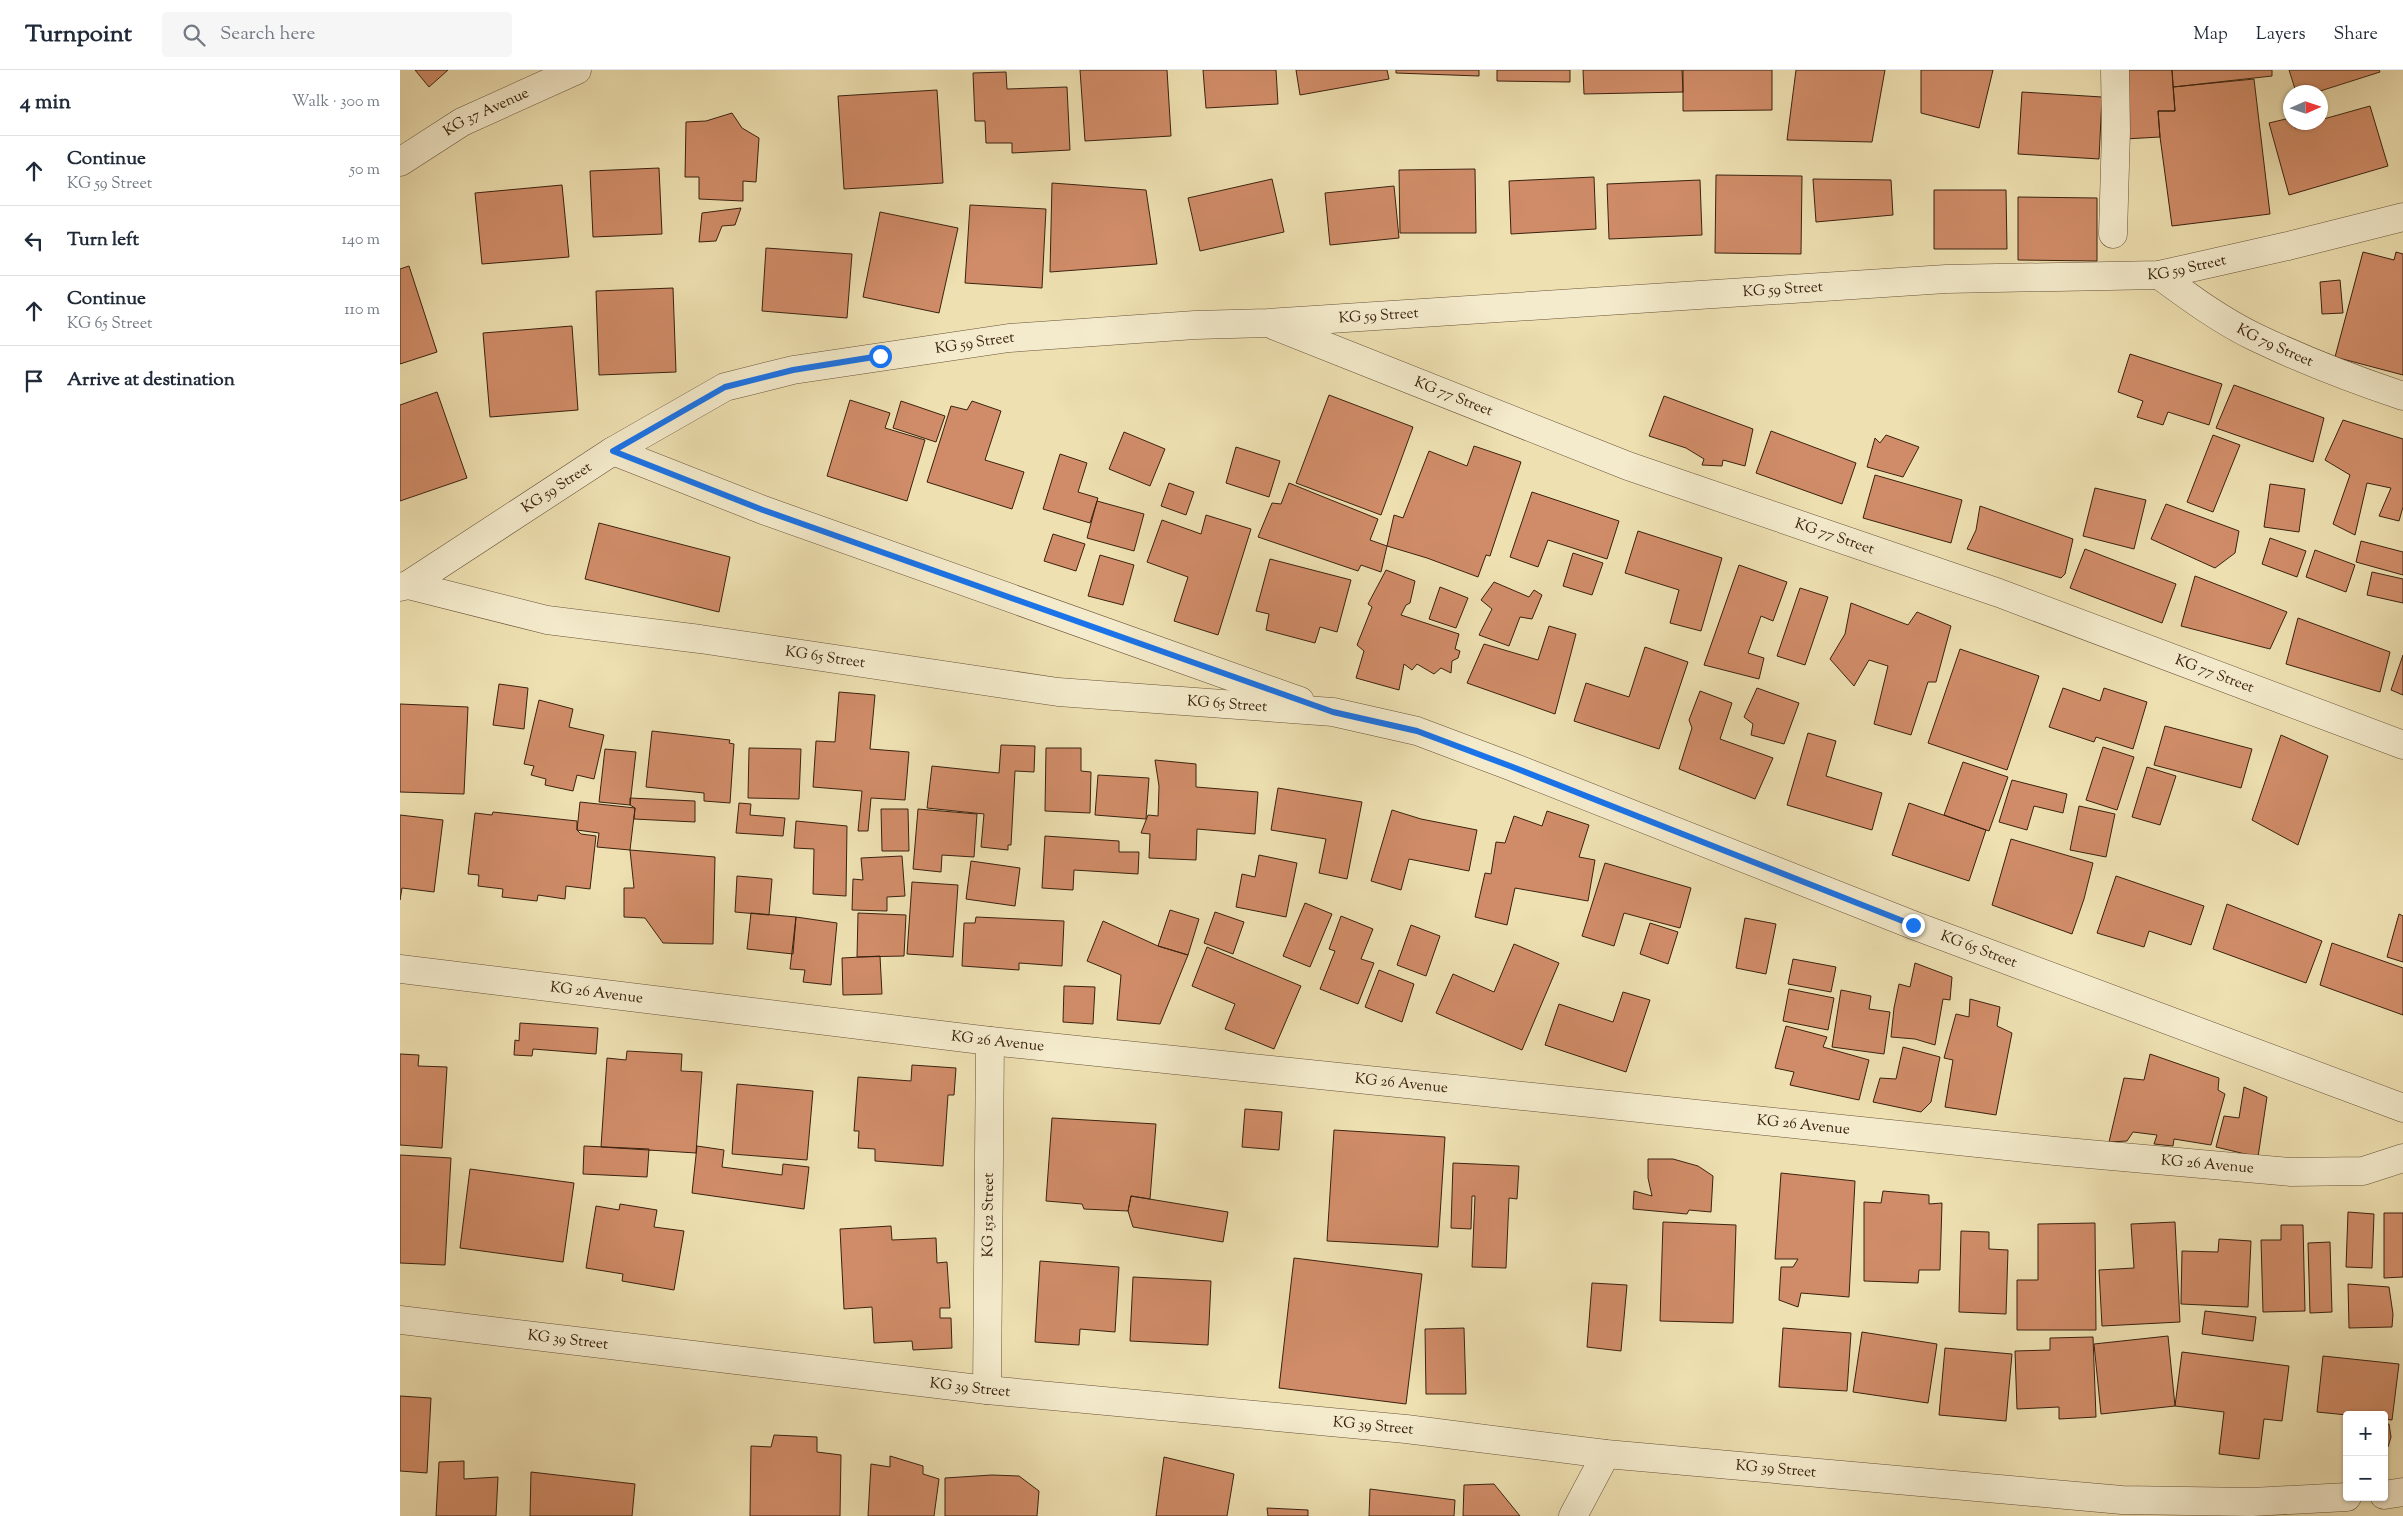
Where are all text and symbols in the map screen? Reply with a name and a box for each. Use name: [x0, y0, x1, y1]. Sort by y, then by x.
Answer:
search box: [162, 12, 512, 57]
text: Turnpoint: [25, 18, 132, 52]
icon: search: [180, 21, 208, 49]
text: Search here: [220, 21, 315, 48]
text: Map: [2193, 22, 2228, 48]
text: Layers: [2256, 22, 2306, 48]
text: Share: [2334, 22, 2378, 48]
street label: KG 37 Avenue: [439, 83, 532, 142]
north arrow: [2283, 85, 2328, 130]
text: 4 min: [20, 88, 71, 118]
text: Walk · 300 m: [292, 91, 380, 114]
text: Continue: [67, 146, 146, 173]
icon: ahead: [20, 157, 48, 185]
text: 50 m: [349, 159, 380, 182]
text: KG 59 Street: [67, 173, 152, 196]
icon: left: [20, 227, 48, 255]
text: Turn left: [67, 227, 139, 254]
text: 140 m: [342, 229, 380, 252]
street label: KG 59 Street: [2147, 250, 2228, 286]
street label: KG 59 Street: [1742, 277, 1823, 303]
text: Continue: [67, 286, 146, 313]
icon: ahead: [20, 297, 48, 325]
text: 110 m: [344, 299, 380, 322]
street label: KG 59 Street: [1338, 303, 1419, 329]
text: KG 65 Street: [67, 313, 153, 336]
street label: KG 79 Street: [2233, 319, 2316, 372]
street label: KG 59 Street: [934, 327, 1015, 359]
route start: [869, 345, 892, 368]
icon: arrive: [20, 367, 48, 395]
text: Arrive at destination: [67, 367, 235, 394]
street label: KG 77 Street: [1411, 372, 1496, 422]
street label: KG 59 Street: [518, 457, 596, 518]
street label: KG 77 Street: [1792, 513, 1877, 560]
street label: KG 65 Street: [784, 641, 866, 674]
street label: KG 77 Street: [2172, 650, 2257, 698]
street label: KG 65 Street: [1186, 691, 1268, 718]
route end: [1902, 914, 1925, 937]
street label: KG 65 Street: [1937, 926, 2020, 973]
street label: KG 26 Avenue: [549, 977, 644, 1009]
street label: KG 26 Avenue: [950, 1026, 1045, 1057]
street label: KG 26 Avenue: [1354, 1068, 1449, 1099]
street label: KG 26 Avenue: [1756, 1110, 1851, 1140]
street label: KG 26 Avenue: [2160, 1150, 2255, 1179]
street label: KG 152 Street: [978, 1172, 999, 1258]
street label: KG 39 Street: [526, 1325, 609, 1355]
street label: KG 39 Street: [929, 1373, 1011, 1403]
map controls: [2343, 1411, 2388, 1501]
button: +: [2343, 1411, 2388, 1456]
street label: KG 39 Street: [1332, 1412, 1415, 1440]
street label: KG 39 Street: [1735, 1455, 1817, 1483]
button: −: [2343, 1456, 2388, 1501]

